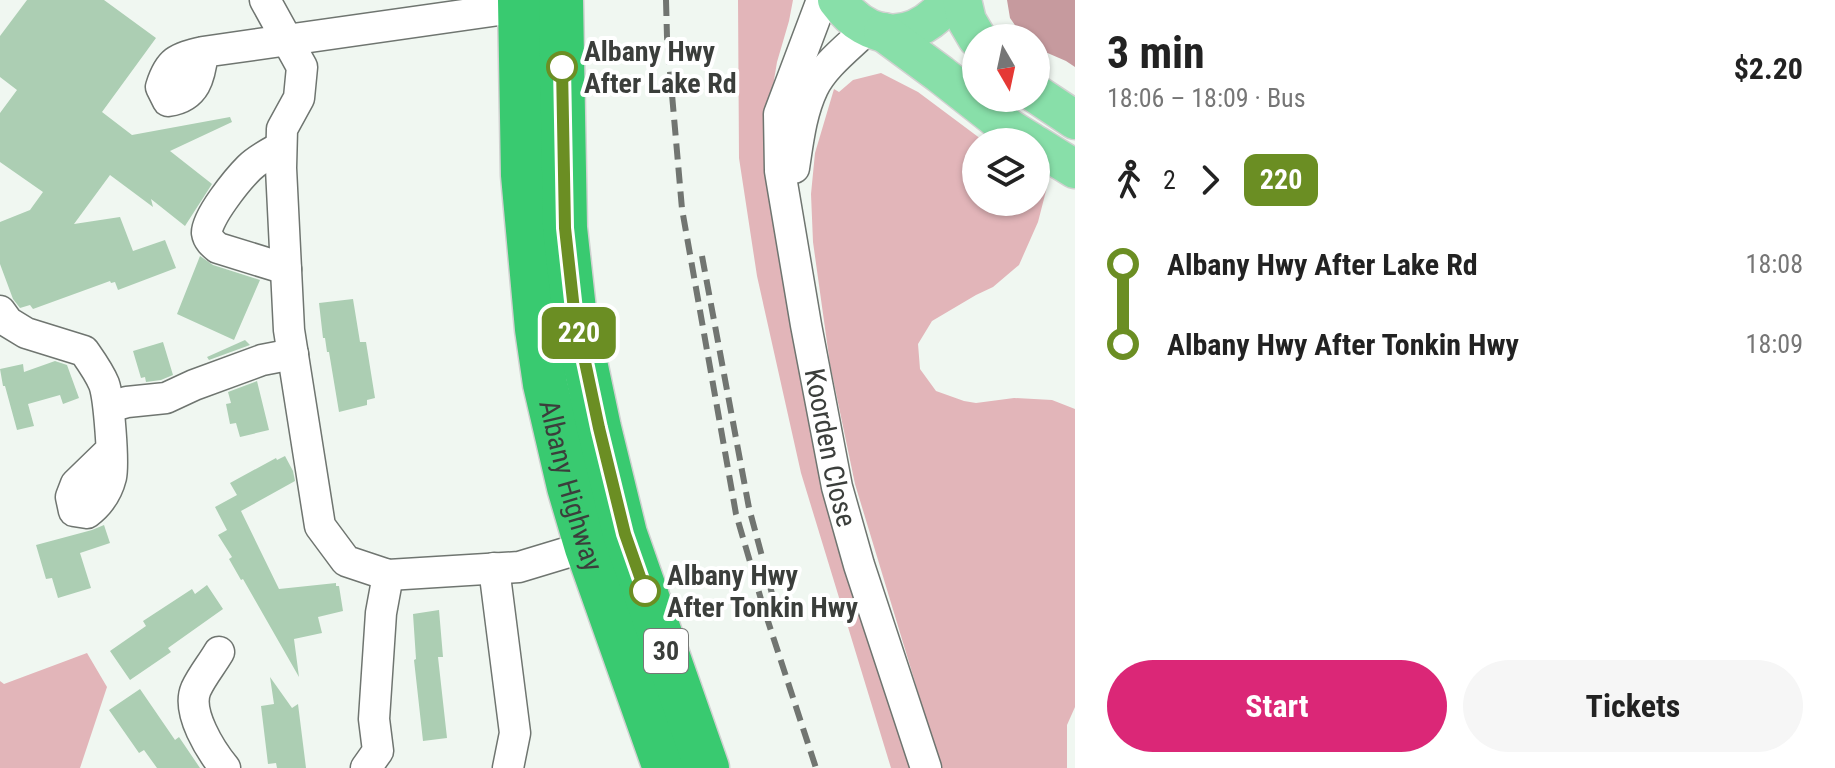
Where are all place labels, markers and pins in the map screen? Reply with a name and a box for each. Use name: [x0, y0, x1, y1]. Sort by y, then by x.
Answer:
place label: Albany Hwy After Lake Rd: [584, 35, 737, 100]
marker: Albany Hwy After Lake Rd: [547, 52, 577, 82]
place label: Albany Hwy After Tonkin Hwy: [667, 559, 858, 624]
marker: Albany Hwy After Tonkin Hwy: [630, 576, 660, 606]

